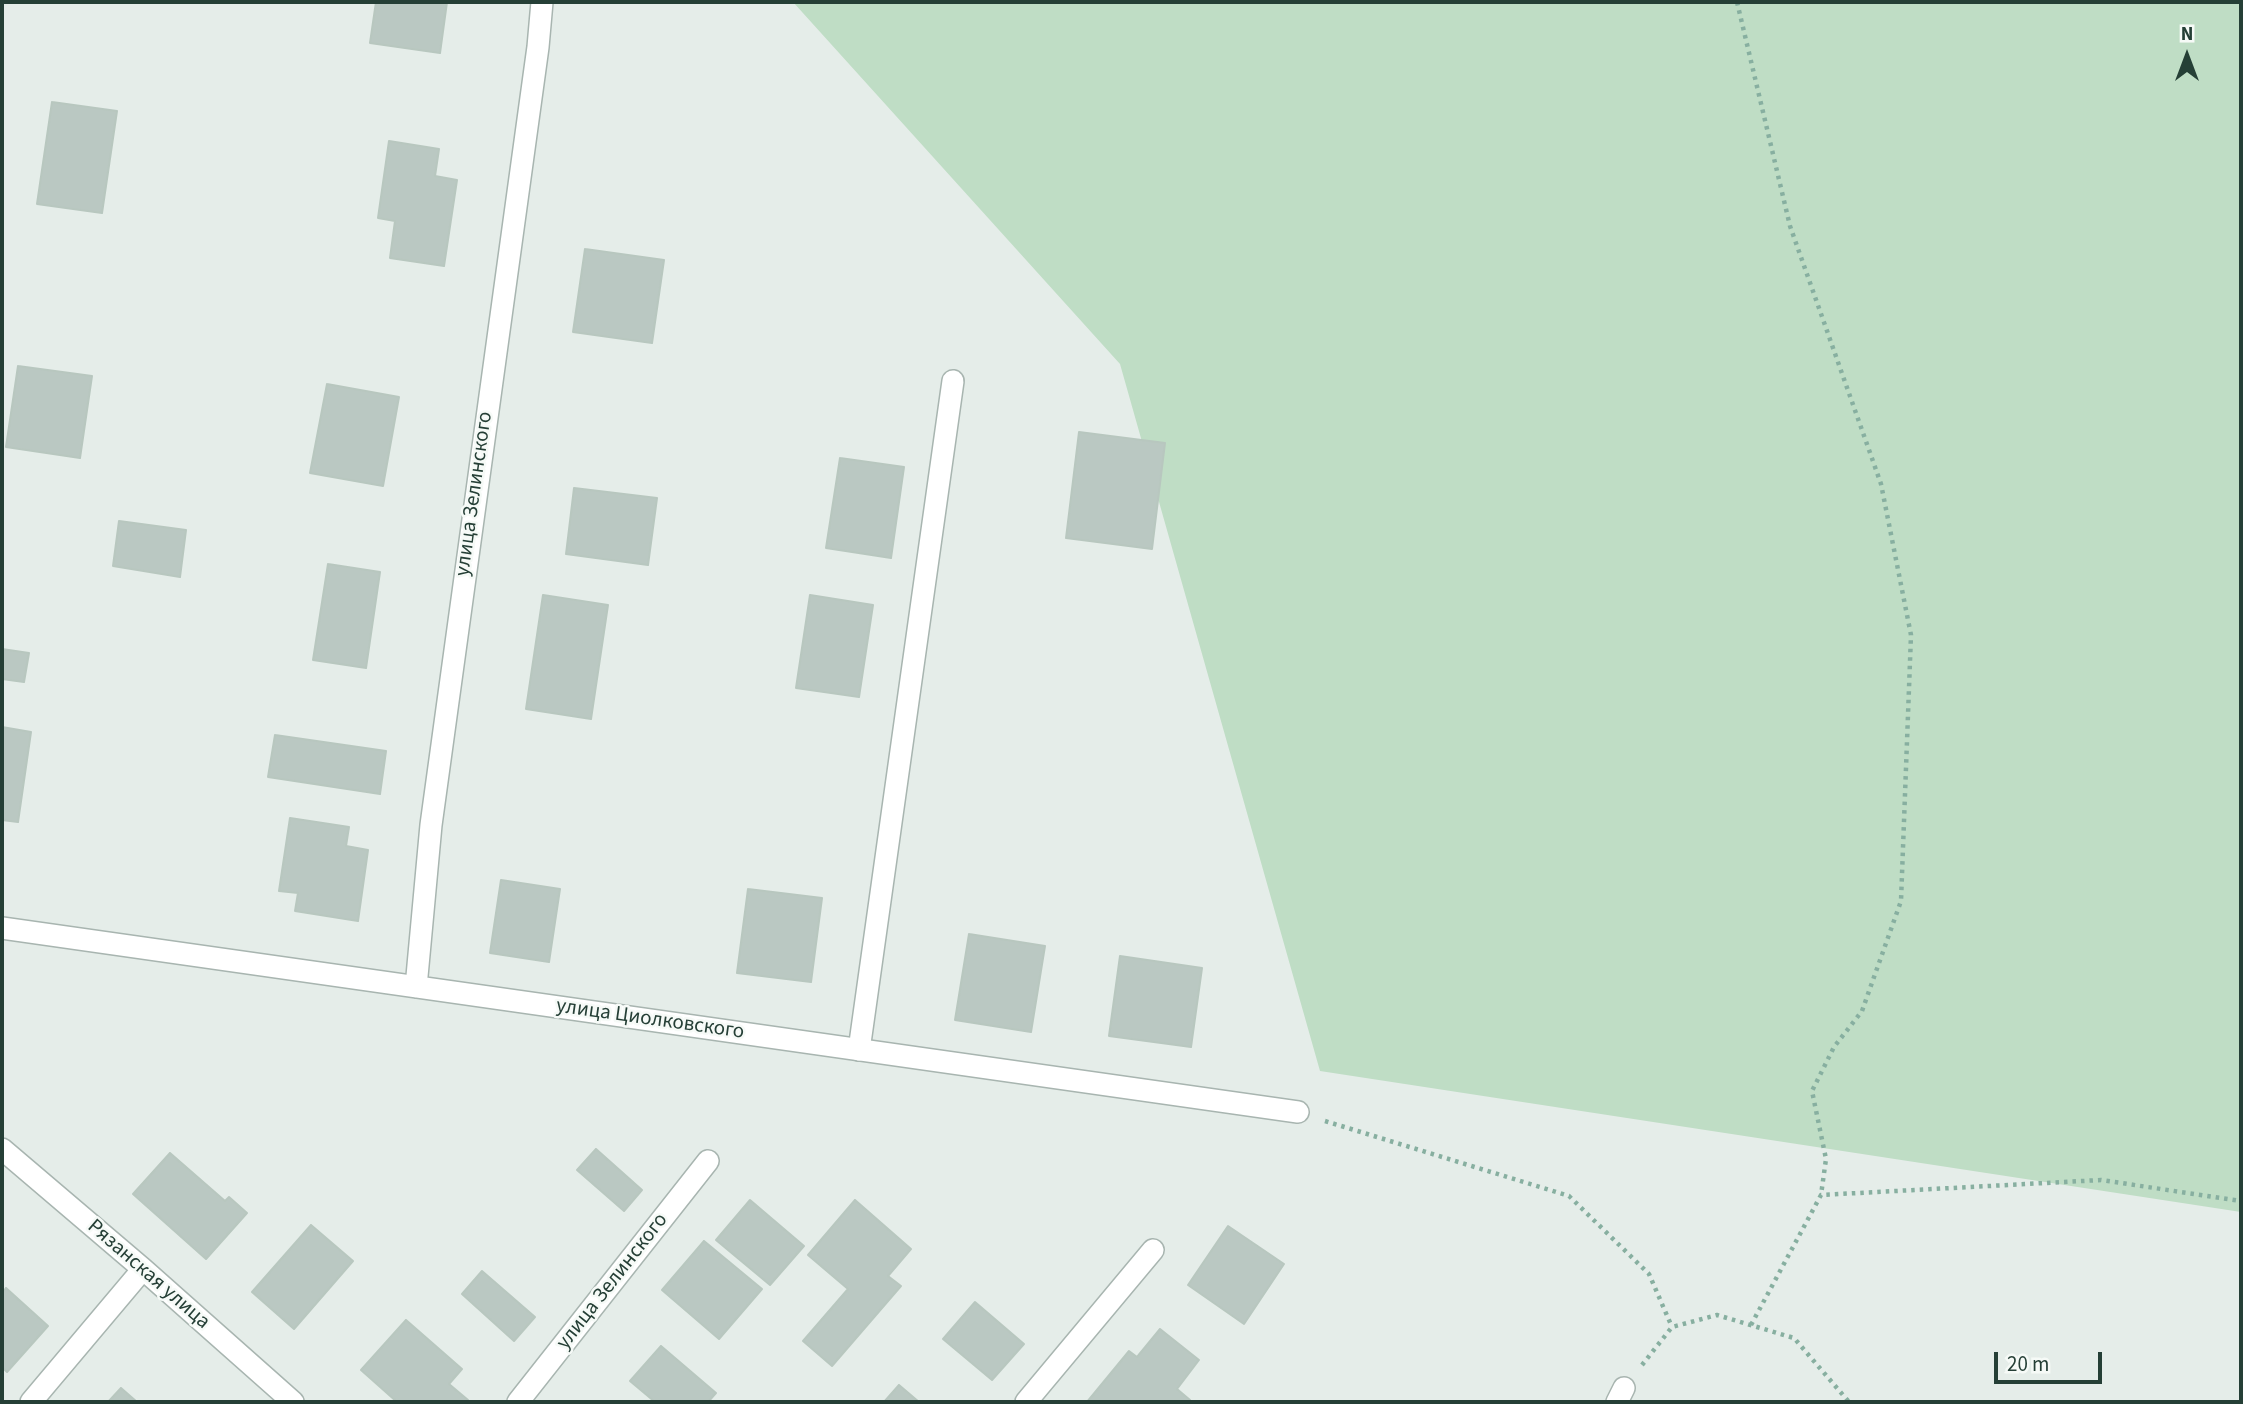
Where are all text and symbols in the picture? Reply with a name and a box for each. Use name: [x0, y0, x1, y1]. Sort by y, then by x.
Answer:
north arrow: [2152, 21, 2222, 91]
text: N: [2181, 21, 2193, 48]
street label: улица Зелинского: [451, 410, 499, 578]
street label: улица Циолковского: [554, 994, 746, 1046]
street label: улица Зелинского: [552, 1209, 674, 1355]
street label: Рязанская улица: [81, 1215, 215, 1335]
scale bar: [1998, 1338, 2106, 1382]
text: 20 m: [2007, 1349, 2049, 1379]

